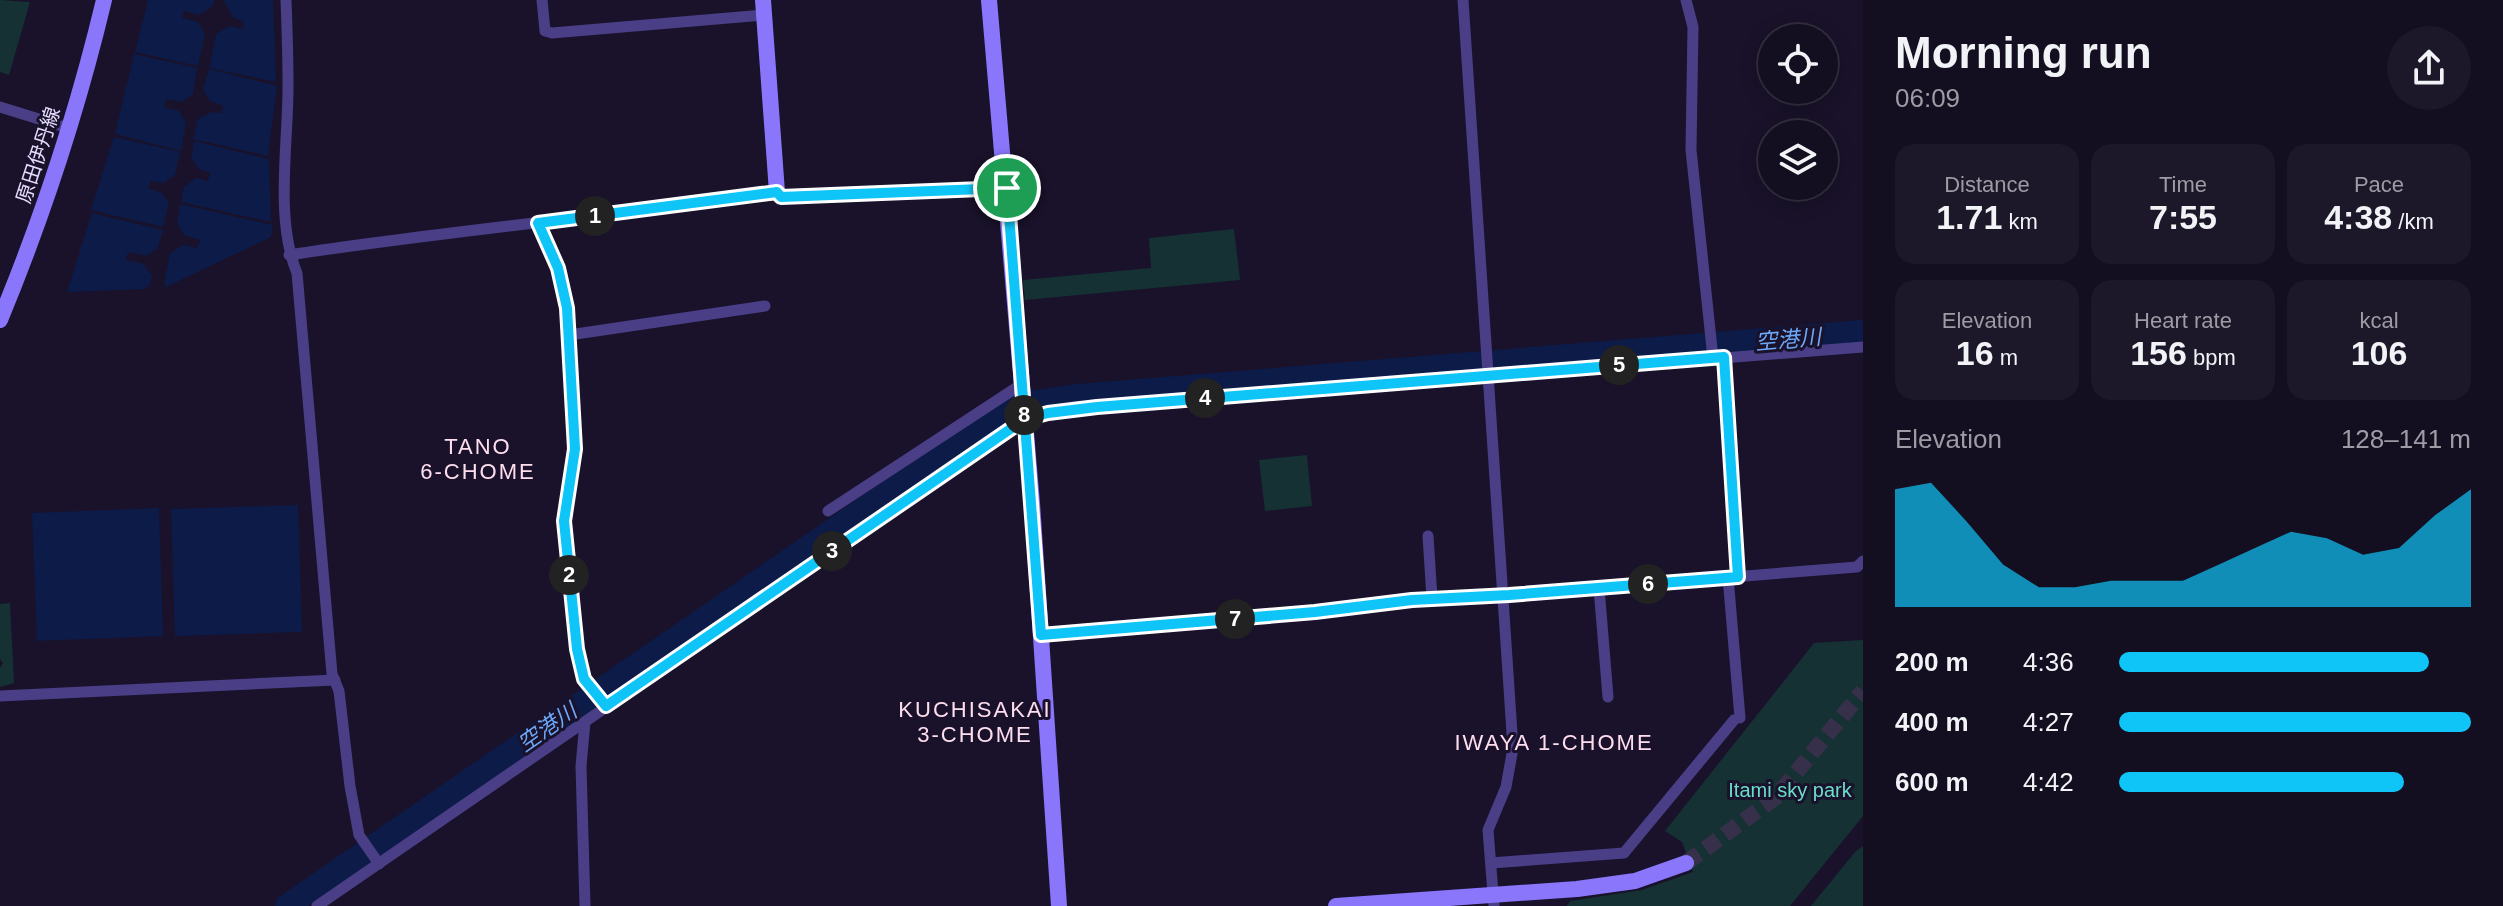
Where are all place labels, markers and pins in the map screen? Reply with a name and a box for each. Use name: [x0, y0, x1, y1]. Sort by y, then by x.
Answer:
pin: [973, 154, 1041, 222]
pin: 1: [575, 196, 615, 236]
pin: 5: [1599, 345, 1639, 385]
pin: 4: [1185, 378, 1225, 418]
pin: 8: [1004, 395, 1044, 435]
pin: 3: [812, 531, 852, 571]
pin: 2: [549, 555, 589, 595]
pin: 6: [1628, 564, 1668, 604]
pin: 7: [1215, 599, 1255, 639]

